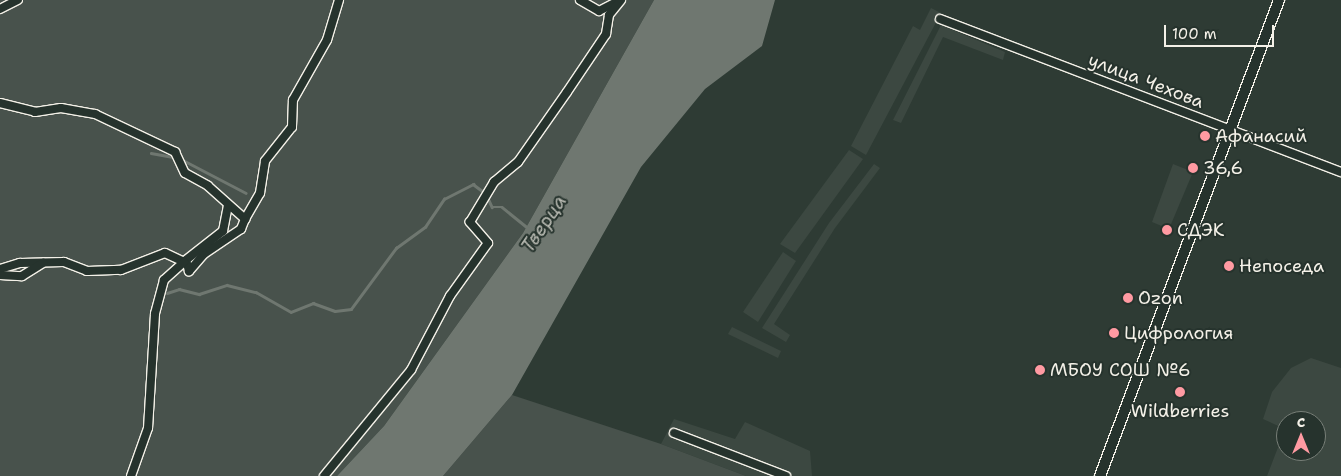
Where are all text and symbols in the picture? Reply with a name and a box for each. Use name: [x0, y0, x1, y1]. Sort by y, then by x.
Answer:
scale bar: [1166, 15, 1276, 47]
text: 100 m: [1172, 24, 1217, 44]
street label: улица Чехова: [1085, 49, 1207, 113]
place label: Афанасий: [1215, 125, 1307, 147]
marker: Афанасий: [1199, 130, 1211, 142]
place label: 36,6: [1203, 157, 1243, 179]
marker: 36,6: [1187, 162, 1199, 174]
water label: Тверца: [517, 191, 571, 257]
place label: СДЭК: [1177, 219, 1224, 241]
marker: СДЭК: [1161, 224, 1173, 236]
place label: Непоседа: [1239, 255, 1324, 277]
marker: Непоседа: [1223, 260, 1235, 272]
place label: Ozon: [1138, 287, 1183, 309]
marker: Ozon: [1122, 292, 1134, 304]
place label: Цифрология: [1124, 322, 1233, 344]
marker: Цифрология: [1108, 327, 1120, 339]
place label: МБОУ СОШ №6: [1050, 359, 1191, 381]
marker: МБОУ СОШ №6: [1034, 364, 1046, 376]
marker: Wildberries: [1174, 386, 1186, 398]
place label: Wildberries: [1131, 400, 1229, 422]
north arrow: [1276, 411, 1326, 461]
text: С: [1297, 413, 1305, 431]

